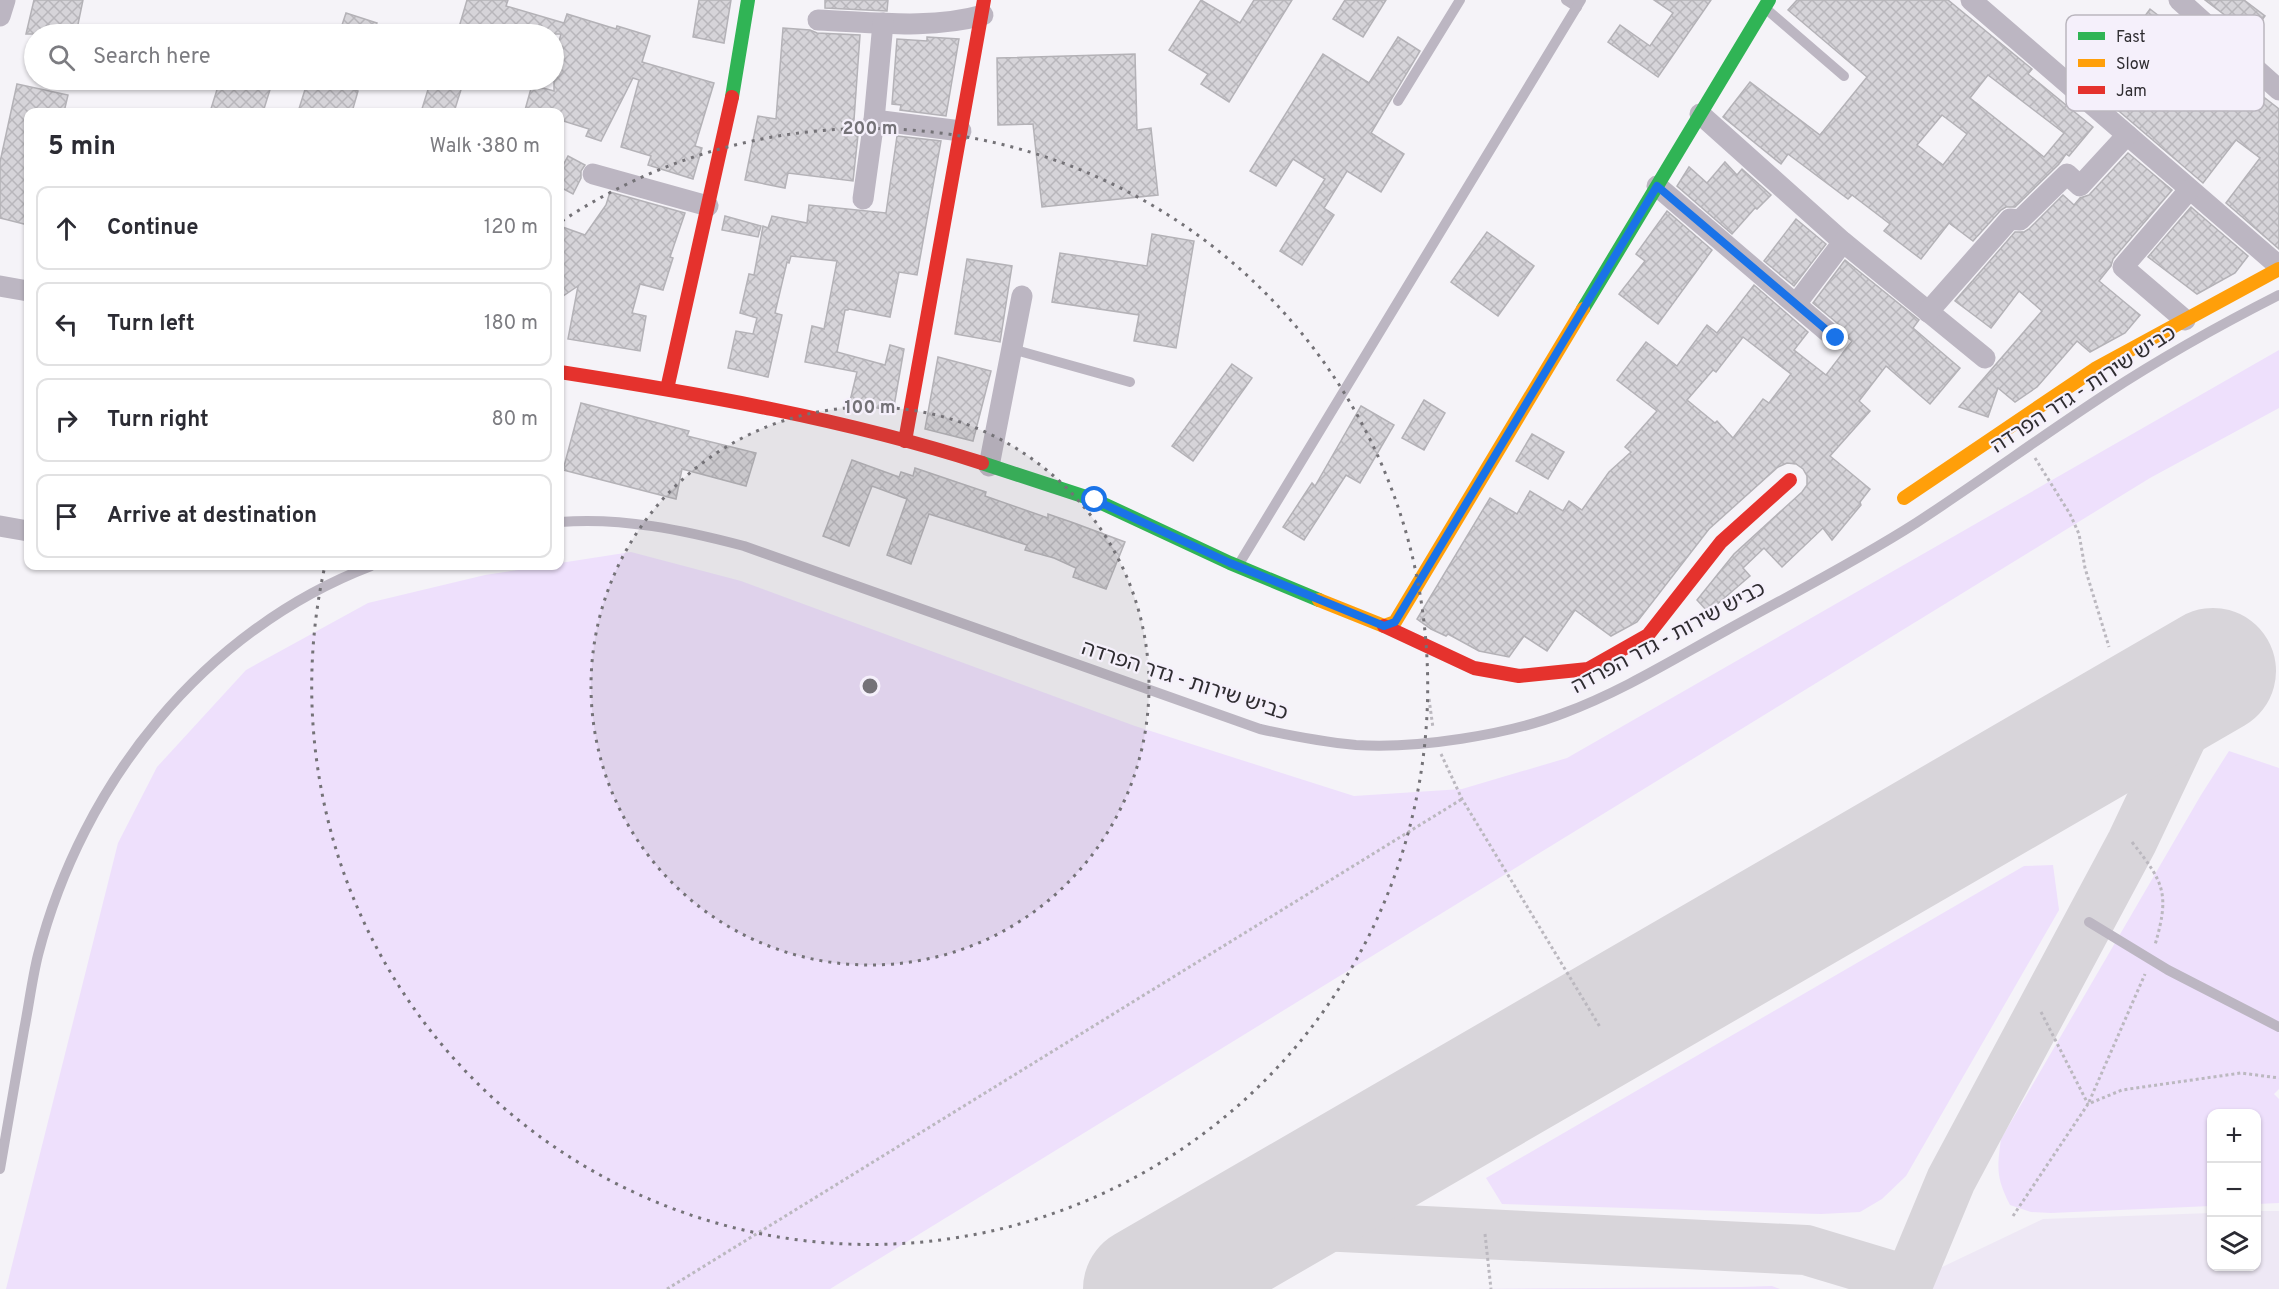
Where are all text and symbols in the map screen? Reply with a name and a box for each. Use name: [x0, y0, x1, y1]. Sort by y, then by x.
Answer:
legend: [2066, 15, 2264, 111]
search box: [24, 24, 564, 90]
text: Fast: [2116, 28, 2146, 48]
icon: search: [45, 41, 78, 74]
text: Search here: [93, 44, 211, 71]
text: Slow: [2116, 55, 2150, 75]
text: Jam: [2116, 82, 2147, 102]
text: 200 m: [842, 118, 898, 141]
text: 5 min: [48, 131, 116, 164]
text: Walk · 380 m: [429, 134, 540, 160]
icon: ahead: [50, 212, 83, 245]
text: Continue: [107, 215, 198, 242]
text: 120 m: [484, 215, 538, 241]
icon: left: [50, 308, 83, 341]
text: Turn left: [107, 311, 195, 338]
text: 180 m: [484, 311, 538, 337]
street label: כביש שירות - גדר הפרדה: [1986, 320, 2182, 460]
route end: [1822, 324, 1848, 350]
text: 100 m: [844, 397, 896, 420]
icon: right: [50, 404, 83, 437]
text: Turn right: [107, 407, 209, 434]
text: 80 m: [492, 407, 538, 433]
route start: [1081, 486, 1107, 512]
icon: arrive: [50, 500, 83, 533]
text: Arrive at destination: [107, 503, 317, 530]
street label: כביש שירות - גדר הפרדה: [1567, 576, 1770, 701]
street label: כביש שירות - גדר הפרדה: [1078, 635, 1291, 728]
centre of rings: [860, 676, 880, 696]
map controls: [2207, 1109, 2261, 1271]
button: +: [2207, 1109, 2261, 1163]
button: −: [2207, 1163, 2261, 1217]
button: layers: [2207, 1217, 2261, 1271]

